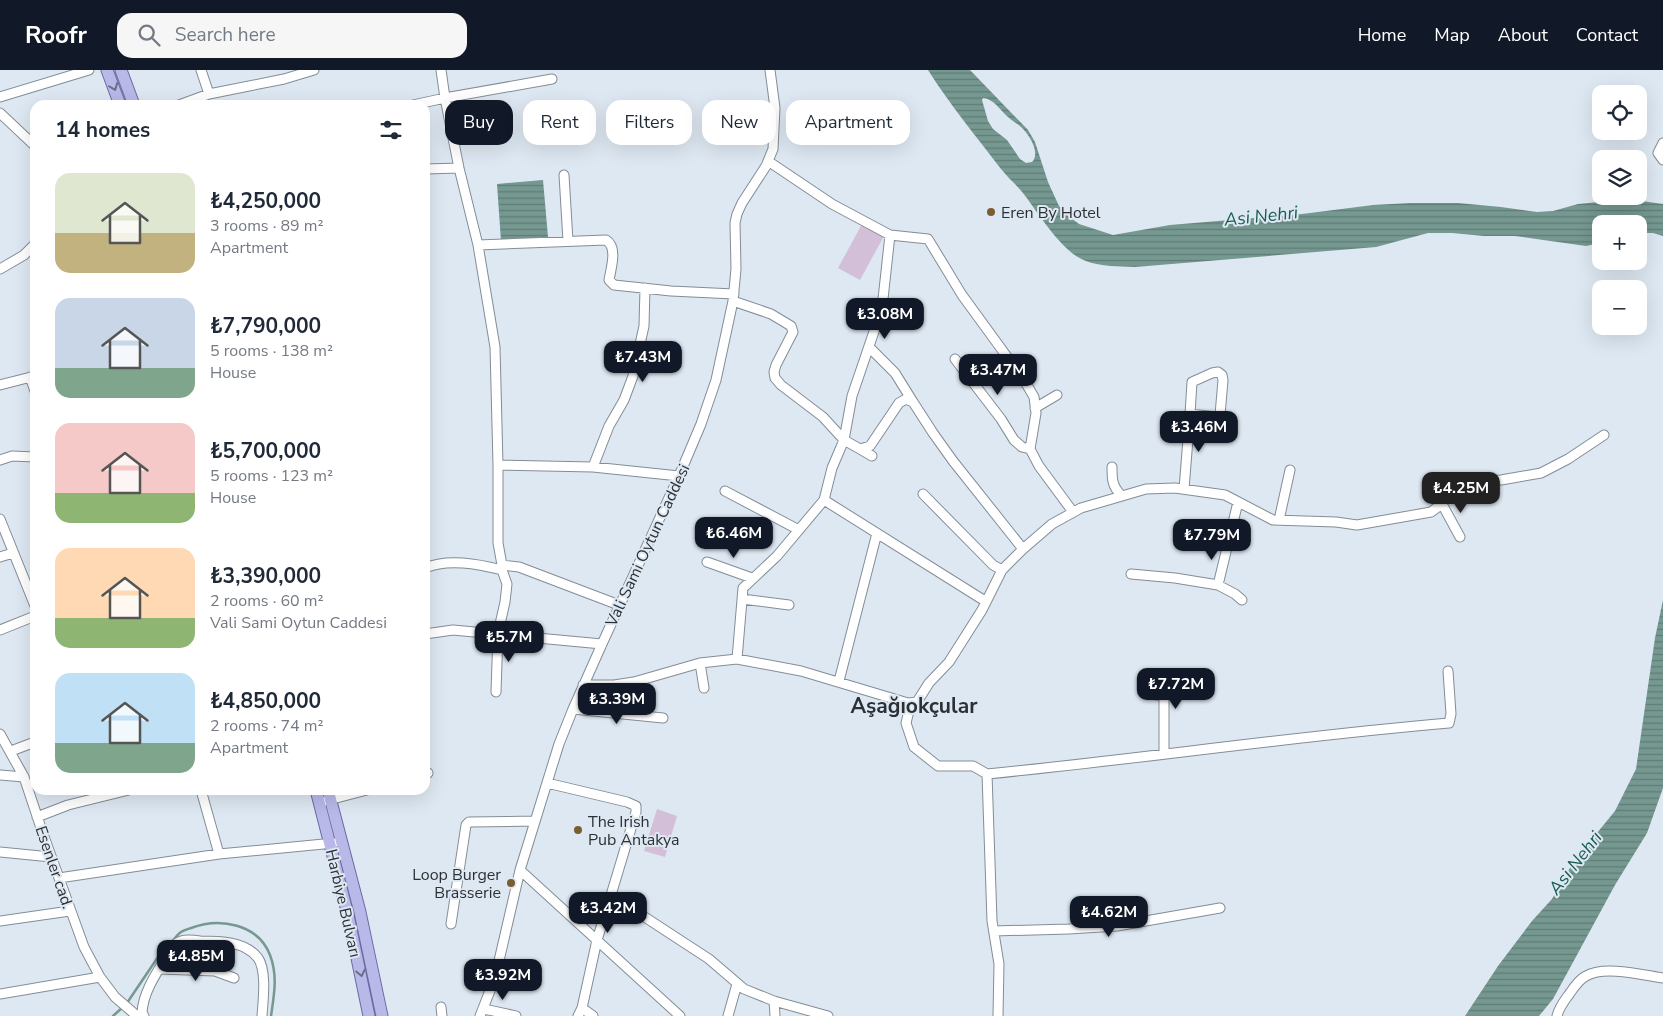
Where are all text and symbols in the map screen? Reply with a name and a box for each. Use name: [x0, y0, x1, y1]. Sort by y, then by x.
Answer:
search box: [117, 13, 467, 58]
text: Roofr: [25, 19, 87, 51]
icon: search: [135, 21, 163, 49]
text: Search here: [175, 22, 276, 48]
text: Home: [1358, 23, 1406, 47]
text: Map: [1434, 23, 1470, 47]
text: About: [1498, 23, 1548, 47]
text: Contact: [1576, 23, 1638, 47]
one-way arrow: [108, 83, 118, 91]
map controls: [1592, 85, 1647, 335]
button: locate: [1592, 85, 1647, 140]
chip: Buy: [445, 100, 513, 145]
chip: Rent: [523, 100, 596, 145]
chip: Filters: [606, 100, 692, 145]
chip: New: [702, 100, 776, 145]
chip: Apartment: [786, 100, 910, 145]
text: 14 homes: [55, 116, 150, 144]
icon: filters: [377, 116, 405, 144]
button: layers: [1592, 150, 1647, 205]
text: ₺4,250,000: [210, 187, 321, 215]
icon: home: [95, 193, 155, 253]
water label: Asi Nehri: [1222, 200, 1300, 232]
place label: Eren By Hotel: [1001, 202, 1101, 224]
marker: Eren By Hotel: [985, 206, 997, 218]
text: 3 rooms · 89 m²: [210, 215, 323, 237]
button: +: [1592, 215, 1647, 270]
text: Apartment: [210, 237, 288, 259]
button: −: [1592, 280, 1647, 335]
pin: ₺3.08M: [844, 298, 926, 340]
text: ₺3.08M: [857, 303, 913, 325]
text: ₺7,790,000: [210, 312, 321, 340]
icon: home: [95, 318, 155, 378]
text: 5 rooms · 138 m²: [210, 340, 333, 362]
pin: ₺7.43M: [602, 340, 684, 383]
text: ₺7.43M: [615, 346, 671, 368]
pin: ₺3.47M: [957, 354, 1039, 396]
text: ₺3.47M: [970, 359, 1026, 381]
text: House: [210, 362, 256, 384]
pin: ₺3.46M: [1158, 410, 1240, 453]
text: ₺3.46M: [1171, 416, 1227, 438]
text: ₺5,700,000: [210, 437, 321, 465]
icon: home: [95, 443, 155, 503]
street label: Vali Sami Oytun Caddesi: [600, 461, 695, 631]
text: 5 rooms · 123 m²: [210, 465, 333, 487]
pin: ₺4.25M: [1420, 472, 1502, 514]
text: ₺4.25M: [1433, 477, 1489, 499]
text: House: [210, 487, 256, 509]
pin: ₺6.46M: [693, 516, 775, 559]
pin: ₺7.79M: [1171, 518, 1253, 561]
text: ₺6.46M: [706, 522, 762, 544]
text: ₺7.79M: [1184, 524, 1240, 546]
text: ₺3,390,000: [210, 562, 321, 590]
icon: home: [95, 568, 155, 628]
text: 2 rooms · 60 m²: [210, 590, 323, 612]
text: Vali Sami Oytun Caddesi: [210, 612, 387, 634]
pin: ₺5.7M: [474, 620, 544, 663]
text: ₺5.7M: [486, 626, 532, 648]
pin: ₺7.72M: [1135, 668, 1217, 710]
text: ₺7.72M: [1148, 673, 1204, 695]
pin: ₺3.39M: [576, 682, 658, 725]
text: ₺4,850,000: [210, 687, 321, 715]
text: ₺3.39M: [589, 688, 645, 710]
district label: Aşağıokçular: [851, 692, 978, 720]
icon: home: [95, 693, 155, 753]
text: 2 rooms · 74 m²: [210, 715, 323, 737]
text: Apartment: [210, 737, 288, 759]
place label: The Irish Pub Antakya: [588, 811, 680, 851]
street label: Esenler cad.: [30, 823, 79, 912]
marker: The Irish Pub Antakya: [572, 824, 584, 836]
water label: Asi Nehri: [1542, 826, 1608, 900]
street label: Harbiye Bulvarı: [320, 847, 366, 960]
place label: Loop Burger Brasserie: [412, 864, 501, 904]
marker: Loop Burger Brasserie: [505, 877, 517, 889]
pin: ₺3.42M: [567, 892, 649, 934]
pin: ₺4.62M: [1068, 896, 1150, 938]
text: ₺3.42M: [580, 897, 636, 919]
text: ₺4.62M: [1081, 901, 1137, 923]
pin: ₺4.85M: [155, 940, 237, 982]
text: ₺4.85M: [168, 945, 224, 967]
pin: ₺3.92M: [462, 958, 544, 1001]
text: ₺3.92M: [475, 964, 531, 986]
one-way arrow: [355, 969, 366, 978]

